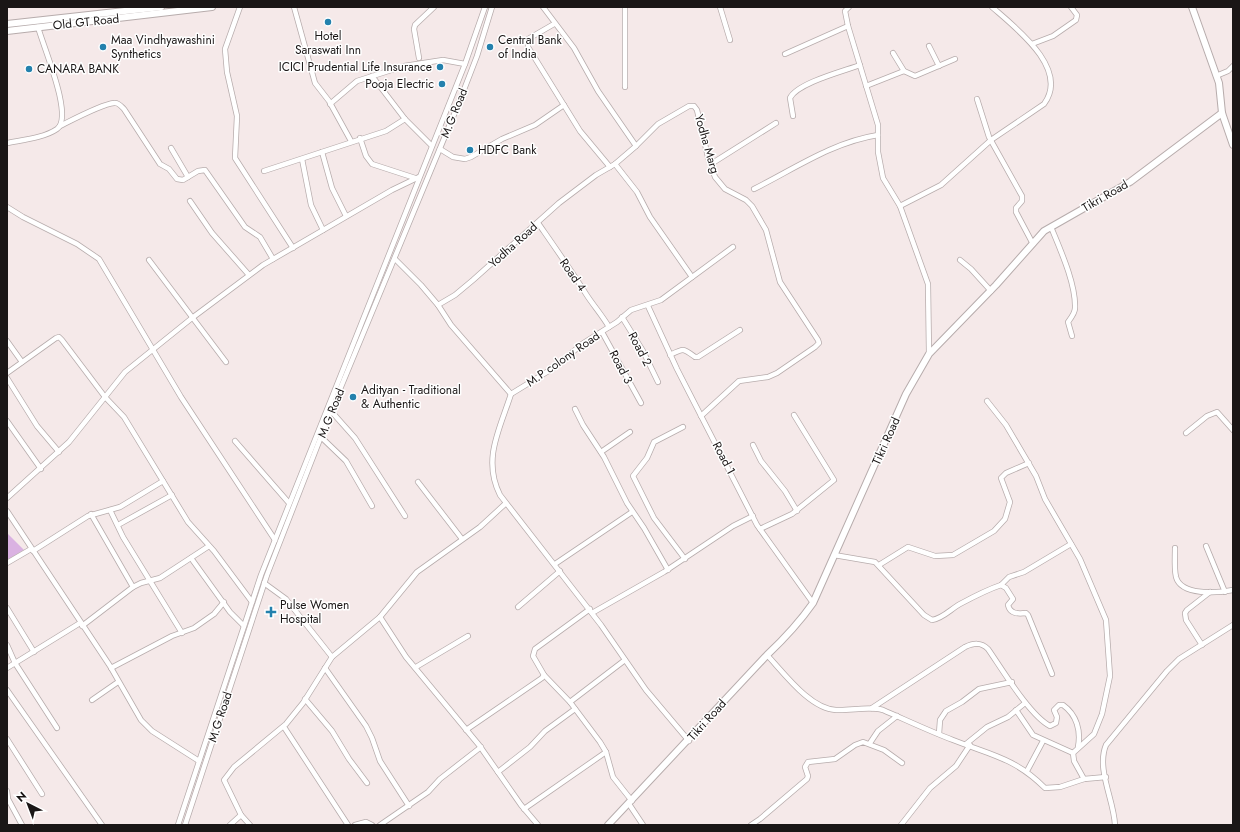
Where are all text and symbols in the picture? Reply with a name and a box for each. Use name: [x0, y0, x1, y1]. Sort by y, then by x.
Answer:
street label: Old GT Road: [52, 10, 120, 34]
marker: Hotel Saraswati Inn: [323, 17, 333, 27]
place label: Hotel Saraswati Inn: [295, 27, 361, 59]
place label: Maa Vindhyawashini Synthetics: [111, 31, 215, 63]
place label: Central Bank of India: [498, 31, 563, 63]
marker: Maa Vindhyawashini Synthetics: [98, 42, 108, 52]
marker: Central Bank of India: [485, 42, 495, 52]
place label: ICICI Prudential Life Insurance: [279, 58, 432, 76]
place label: CANARA BANK: [37, 60, 119, 78]
marker: ICICI Prudential Life Insurance: [435, 62, 445, 72]
marker: CANARA BANK: [24, 64, 34, 74]
place label: Pooja Electric: [365, 75, 434, 93]
marker: Pooja Electric: [437, 79, 447, 89]
street label: M.G Road: [436, 85, 472, 141]
street label: Yodha Marg: [690, 112, 724, 176]
place label: HDFC Bank: [478, 141, 537, 159]
marker: HDFC Bank: [465, 145, 475, 155]
street label: Tikri Road: [1079, 176, 1131, 216]
street label: Yodha Road: [485, 218, 541, 272]
street label: Road 4: [555, 255, 591, 295]
street label: M.P colony Road: [523, 327, 603, 391]
street label: Road 2: [624, 329, 657, 369]
street label: Road 3: [605, 347, 638, 388]
place label: Adityan - Traditional & Authentic: [361, 381, 461, 413]
street label: M.G Road: [313, 385, 349, 441]
marker: Adityan - Traditional & Authentic: [348, 392, 358, 402]
street label: Tikri Road: [867, 414, 905, 468]
street label: Road 1: [708, 438, 740, 478]
place label: Pulse Women Hospital: [280, 596, 349, 628]
marker: Pulse Women Hospital: [265, 606, 277, 618]
street label: M.G Road: [203, 689, 237, 745]
street label: Tikri Road: [683, 695, 731, 745]
north arrow: [8, 784, 48, 824]
text: N: [13, 788, 30, 805]

